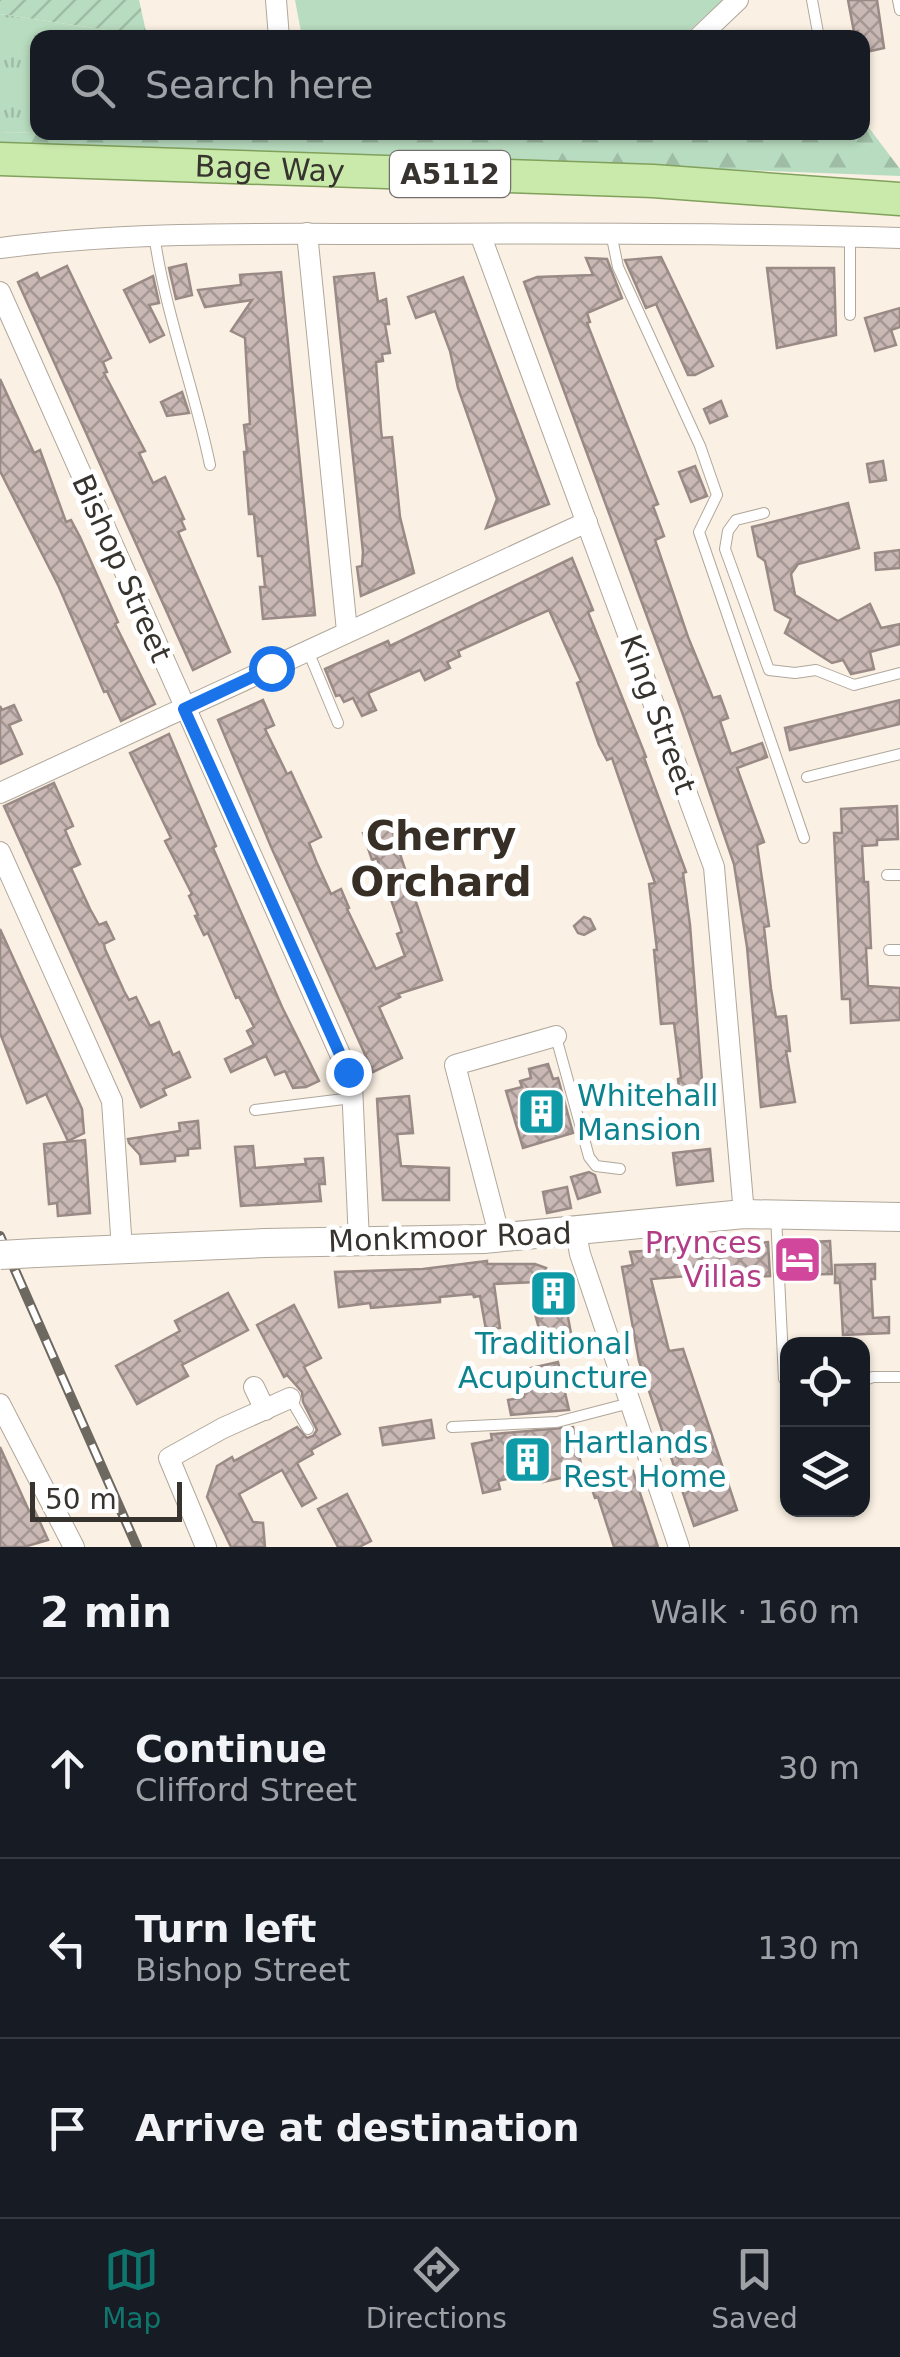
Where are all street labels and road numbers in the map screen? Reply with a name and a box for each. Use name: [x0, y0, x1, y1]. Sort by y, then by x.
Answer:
street label: Bage Way: [194, 148, 345, 188]
road number: A5112: [390, 151, 510, 197]
street label: Bishop Street: [65, 469, 179, 667]
street label: King Street: [613, 630, 703, 799]
street label: Monkmoor Road: [328, 1215, 572, 1259]

